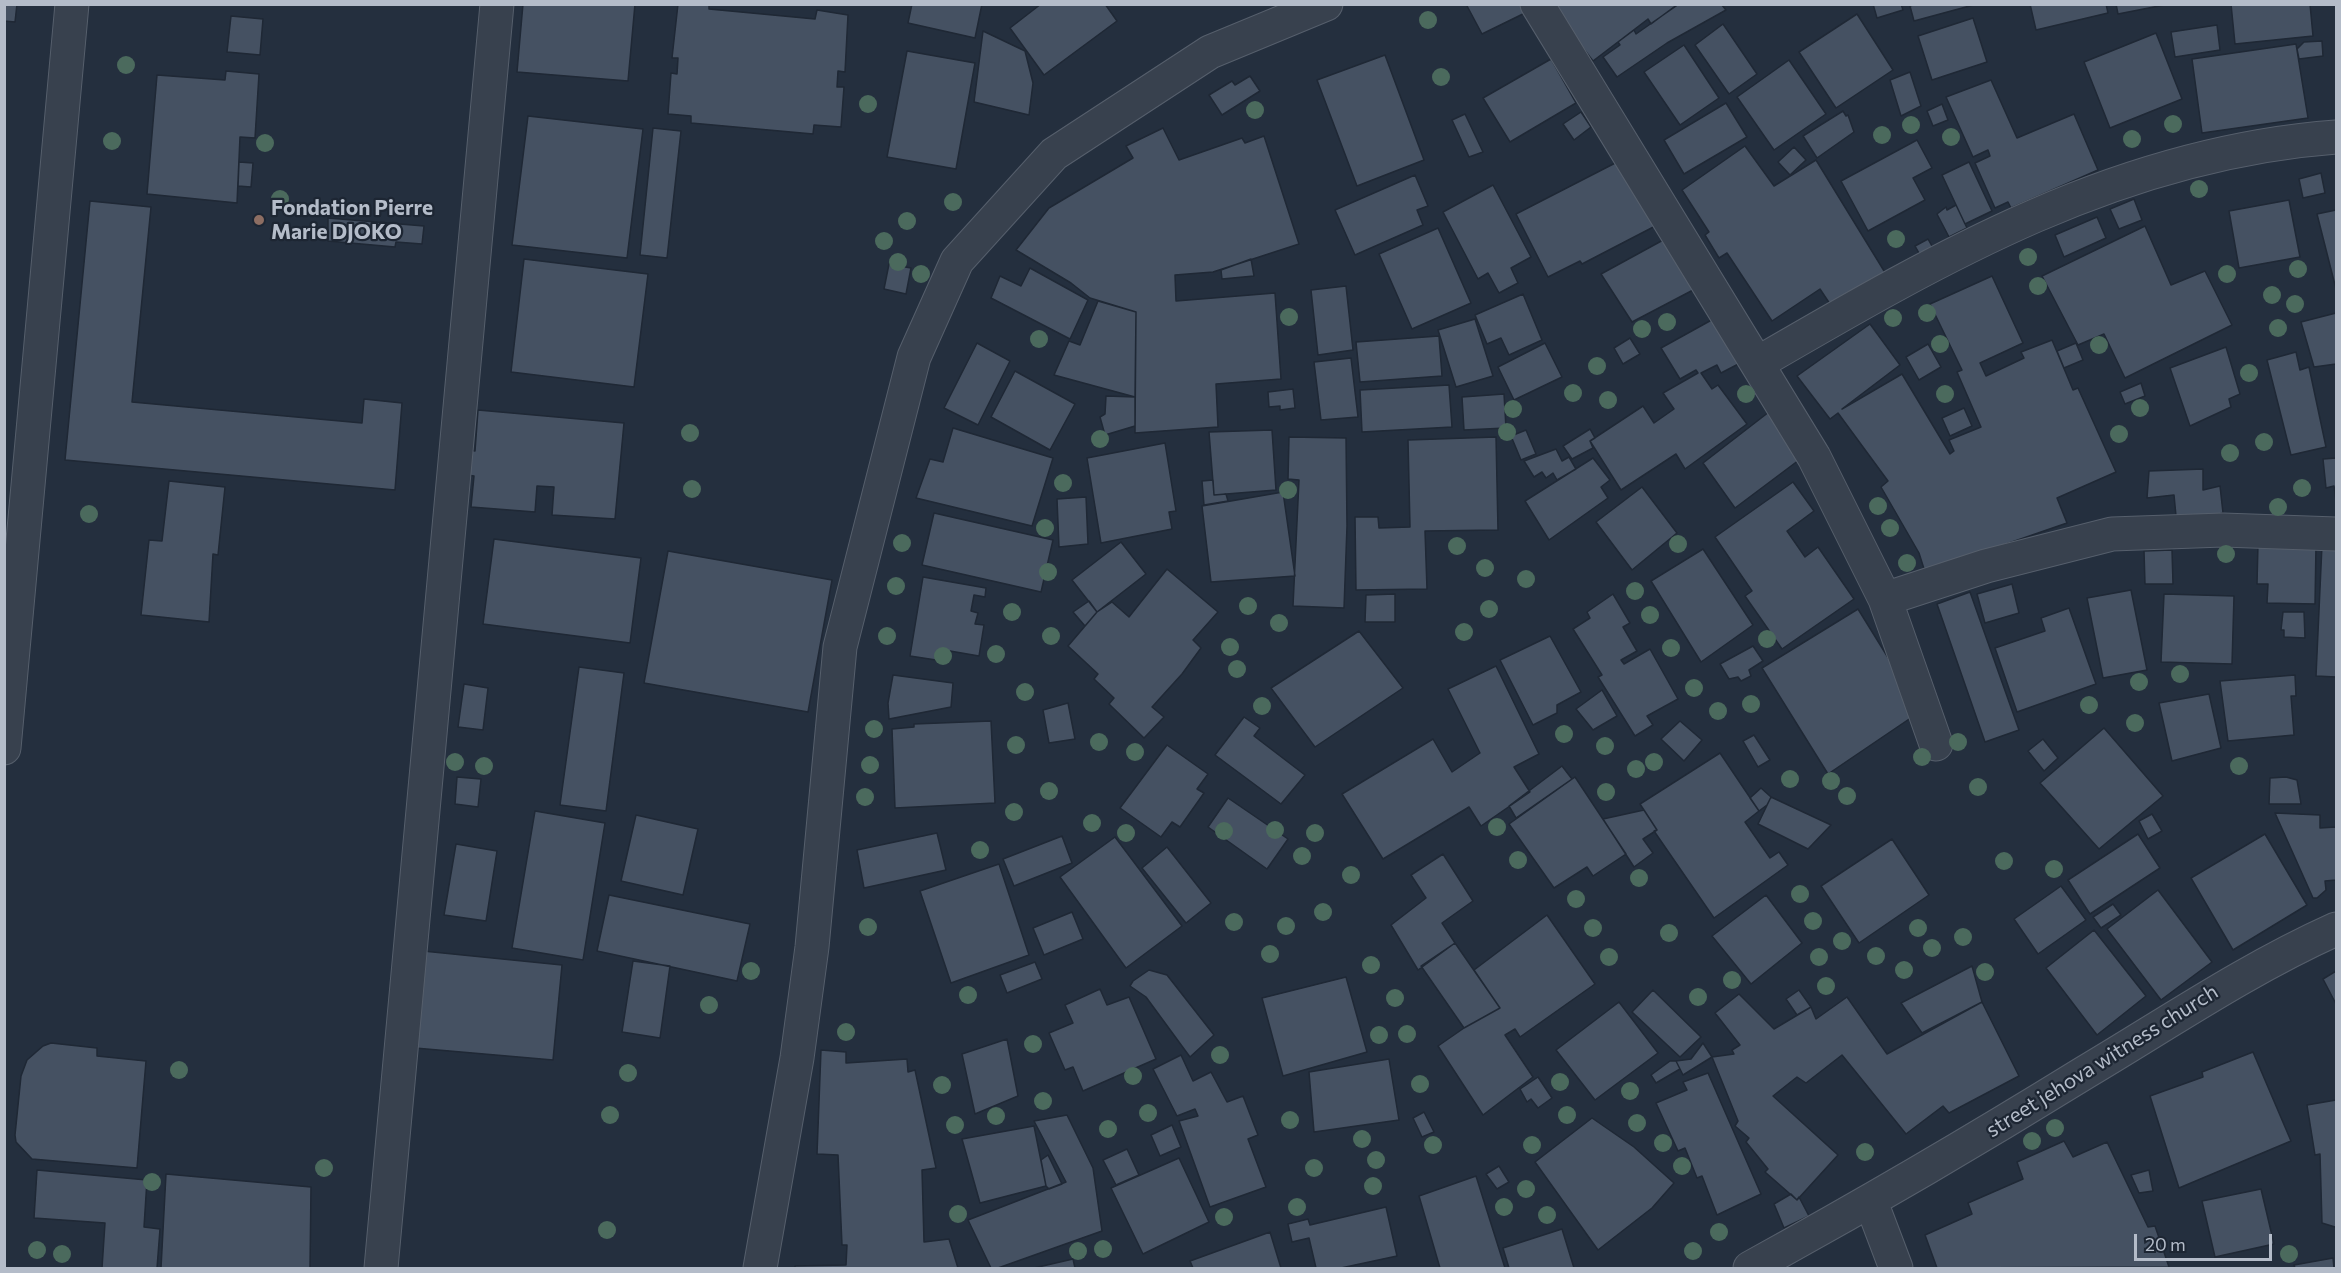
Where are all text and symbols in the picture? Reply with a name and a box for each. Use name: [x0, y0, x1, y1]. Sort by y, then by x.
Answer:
place label: Fondation Pierre Marie DJOKO: [271, 195, 433, 245]
marker: Fondation Pierre Marie DJOKO: [252, 213, 266, 227]
street label: street jehova witness church: [1981, 979, 2223, 1143]
scale bar: [2137, 1222, 2275, 1260]
text: 20 m: [2145, 1233, 2186, 1255]

